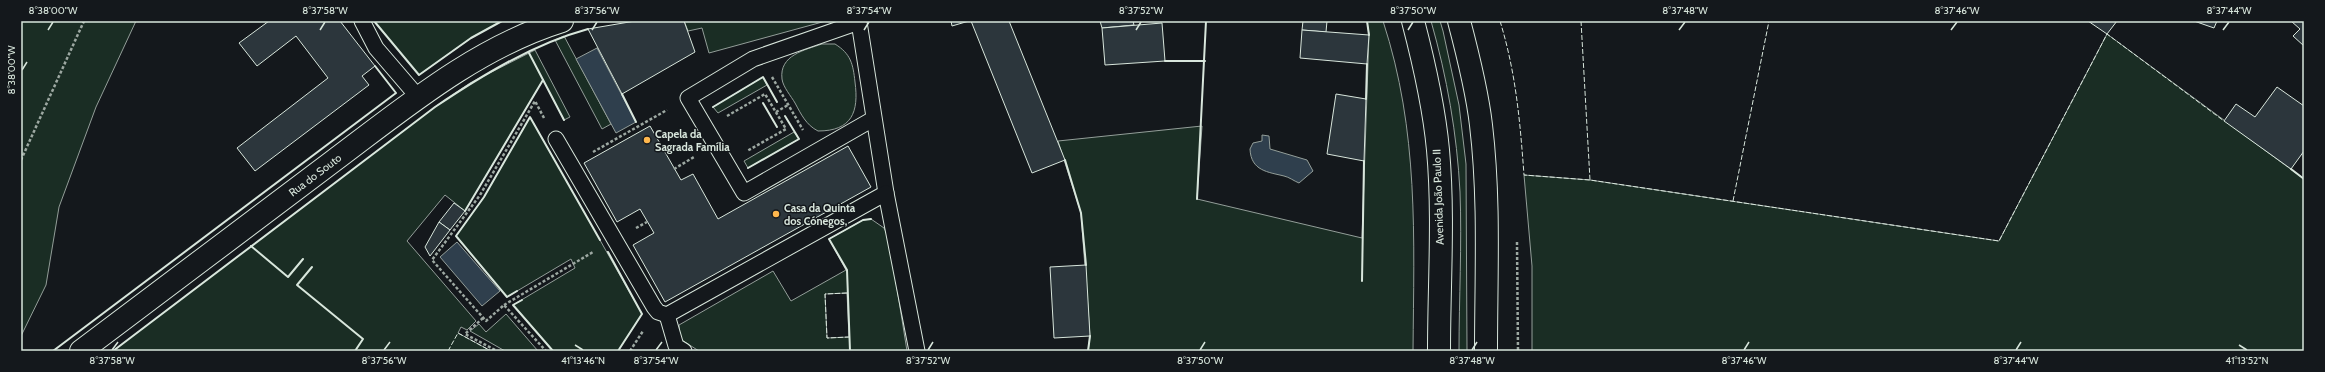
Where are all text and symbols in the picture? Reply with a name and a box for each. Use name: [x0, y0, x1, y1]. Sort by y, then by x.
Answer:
text: 8°38'00"W: [29, 4, 78, 17]
text: 8°37'58"W: [302, 4, 348, 17]
text: 8°37'56"W: [575, 4, 620, 17]
text: 8°37'54"W: [847, 4, 892, 17]
text: 8°37'52"W: [1119, 4, 1164, 17]
text: 8°37'50"W: [1390, 4, 1437, 17]
text: 8°37'48"W: [1662, 4, 1708, 17]
text: 8°37'46"W: [1934, 4, 1980, 17]
text: 8°37'44"W: [2206, 4, 2252, 17]
text: 8°38'00"W: [5, 45, 18, 94]
place label: Capela da Sagrada Família: [655, 127, 730, 154]
marker: Capela da Sagrada Família: [642, 135, 652, 145]
street label: Avenida João Paulo II: [1429, 149, 1447, 245]
street label: Rua do Souto: [286, 151, 344, 199]
place label: Casa da Quinta dos Cónegos,: [784, 201, 856, 228]
marker: Casa da Quinta dos Cónegos,: [771, 209, 781, 219]
text: 8°37'58"W: [89, 354, 135, 367]
text: 8°37'56"W: [362, 354, 407, 367]
text: 41°13'46"N: [561, 354, 605, 367]
text: 8°37'54"W: [634, 354, 679, 367]
text: 8°37'52"W: [906, 354, 951, 367]
text: 8°37'50"W: [1177, 354, 1224, 367]
text: 8°37'48"W: [1449, 354, 1495, 367]
text: 8°37'46"W: [1721, 354, 1767, 367]
text: 8°37'44"W: [1993, 354, 2039, 367]
text: 41°13'52"N: [2225, 354, 2269, 367]

